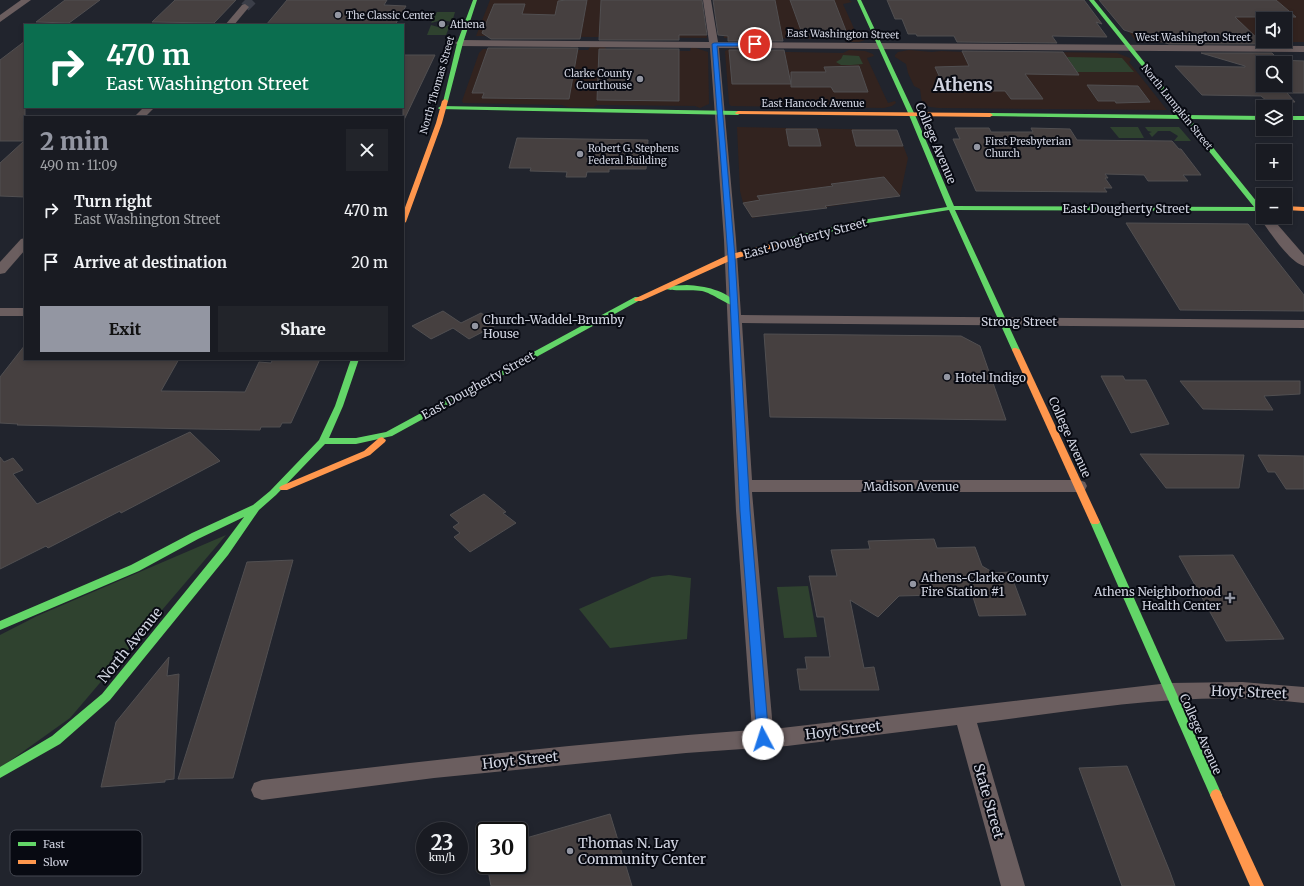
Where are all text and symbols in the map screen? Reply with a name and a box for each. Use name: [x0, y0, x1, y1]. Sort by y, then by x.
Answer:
place label: The Classic Center: [346, 9, 434, 22]
marker: The Classic Center: [333, 10, 343, 20]
map controls: [1256, 12, 1292, 224]
button: sound: [1256, 12, 1292, 48]
place label: Athena: [449, 18, 485, 31]
marker: Athena: [437, 19, 447, 29]
pin: [738, 27, 772, 61]
street label: East Washington Street: [787, 27, 900, 41]
street label: West Washington Street: [1134, 31, 1251, 44]
icon: arrive: [744, 33, 766, 55]
street label: North Thomas Street: [417, 34, 457, 136]
text: 470 m: [106, 37, 190, 73]
icon: right: [40, 40, 92, 92]
button: search: [1256, 56, 1292, 92]
street label: North Lumpkin Street: [1139, 62, 1215, 152]
place label: Clarke County Courthouse: [564, 67, 632, 92]
text: East Washington Street: [106, 72, 309, 95]
marker: Clarke County Courthouse: [635, 74, 645, 84]
district label: Athens: [932, 74, 993, 96]
street label: East Hancock Avenue: [762, 97, 864, 110]
street label: College Avenue: [912, 100, 960, 186]
button: layers: [1256, 100, 1292, 136]
text: 2 min: [40, 126, 109, 157]
button: close: [346, 129, 388, 171]
place label: First Presbyterian Church: [985, 135, 1071, 160]
place label: Robert G. Stephens Federal Building: [588, 142, 679, 167]
marker: First Presbyterian Church: [972, 142, 982, 152]
button: +: [1256, 144, 1292, 180]
marker: Robert G. Stephens Federal Building: [575, 149, 585, 159]
text: 490 m · 11:09: [40, 157, 117, 174]
button: −: [1256, 188, 1292, 224]
text: Turn right: [74, 192, 152, 211]
icon: right: [40, 199, 62, 221]
text: 470 m: [344, 201, 388, 220]
street label: East Dougherty Street: [1062, 201, 1190, 216]
text: East Washington Street: [74, 211, 220, 228]
street label: East Dougherty Street: [742, 214, 869, 262]
icon: arrive: [40, 251, 62, 273]
text: Arrive at destination: [74, 253, 227, 272]
text: 20 m: [351, 253, 388, 272]
button: Exit: [40, 306, 210, 352]
button: Share: [218, 306, 388, 352]
place label: Church-Waddel-Brumby House: [483, 312, 624, 341]
street label: Strong Street: [981, 314, 1057, 329]
marker: Church-Waddel-Brumby House: [470, 321, 480, 331]
street label: East Dougherty Street: [419, 347, 538, 422]
place label: Hotel Indigo: [955, 370, 1026, 385]
marker: Hotel Indigo: [942, 372, 952, 382]
street label: College Avenue: [1046, 394, 1094, 480]
street label: Madison Avenue: [863, 479, 959, 494]
place label: Athens-Clarke County Fire Station #1: [920, 570, 1049, 599]
marker: Athens-Clarke County Fire Station #1: [908, 579, 918, 589]
place label: Athens Neighborhood Health Center: [1093, 584, 1222, 613]
marker: Athens Neighborhood Health Center: [1224, 592, 1236, 604]
street label: North Avenue: [94, 604, 166, 686]
street label: Hoyt Street: [1211, 682, 1288, 702]
street label: College Avenue: [1177, 691, 1225, 777]
street label: Hoyt Street: [804, 716, 882, 744]
position arrow: [742, 718, 784, 760]
street label: Hoyt Street: [481, 747, 559, 773]
street label: State Street: [970, 761, 1008, 841]
speed limit sign: 30: [476, 822, 528, 874]
legend: [10, 830, 142, 876]
text: 23: [431, 830, 453, 855]
place label: Thomas N. Lay Community Center: [578, 834, 706, 868]
text: Fast: [43, 837, 66, 851]
marker: Thomas N. Lay Community Center: [565, 846, 575, 856]
text: km/h: [429, 851, 455, 864]
text: Slow: [43, 855, 69, 869]

